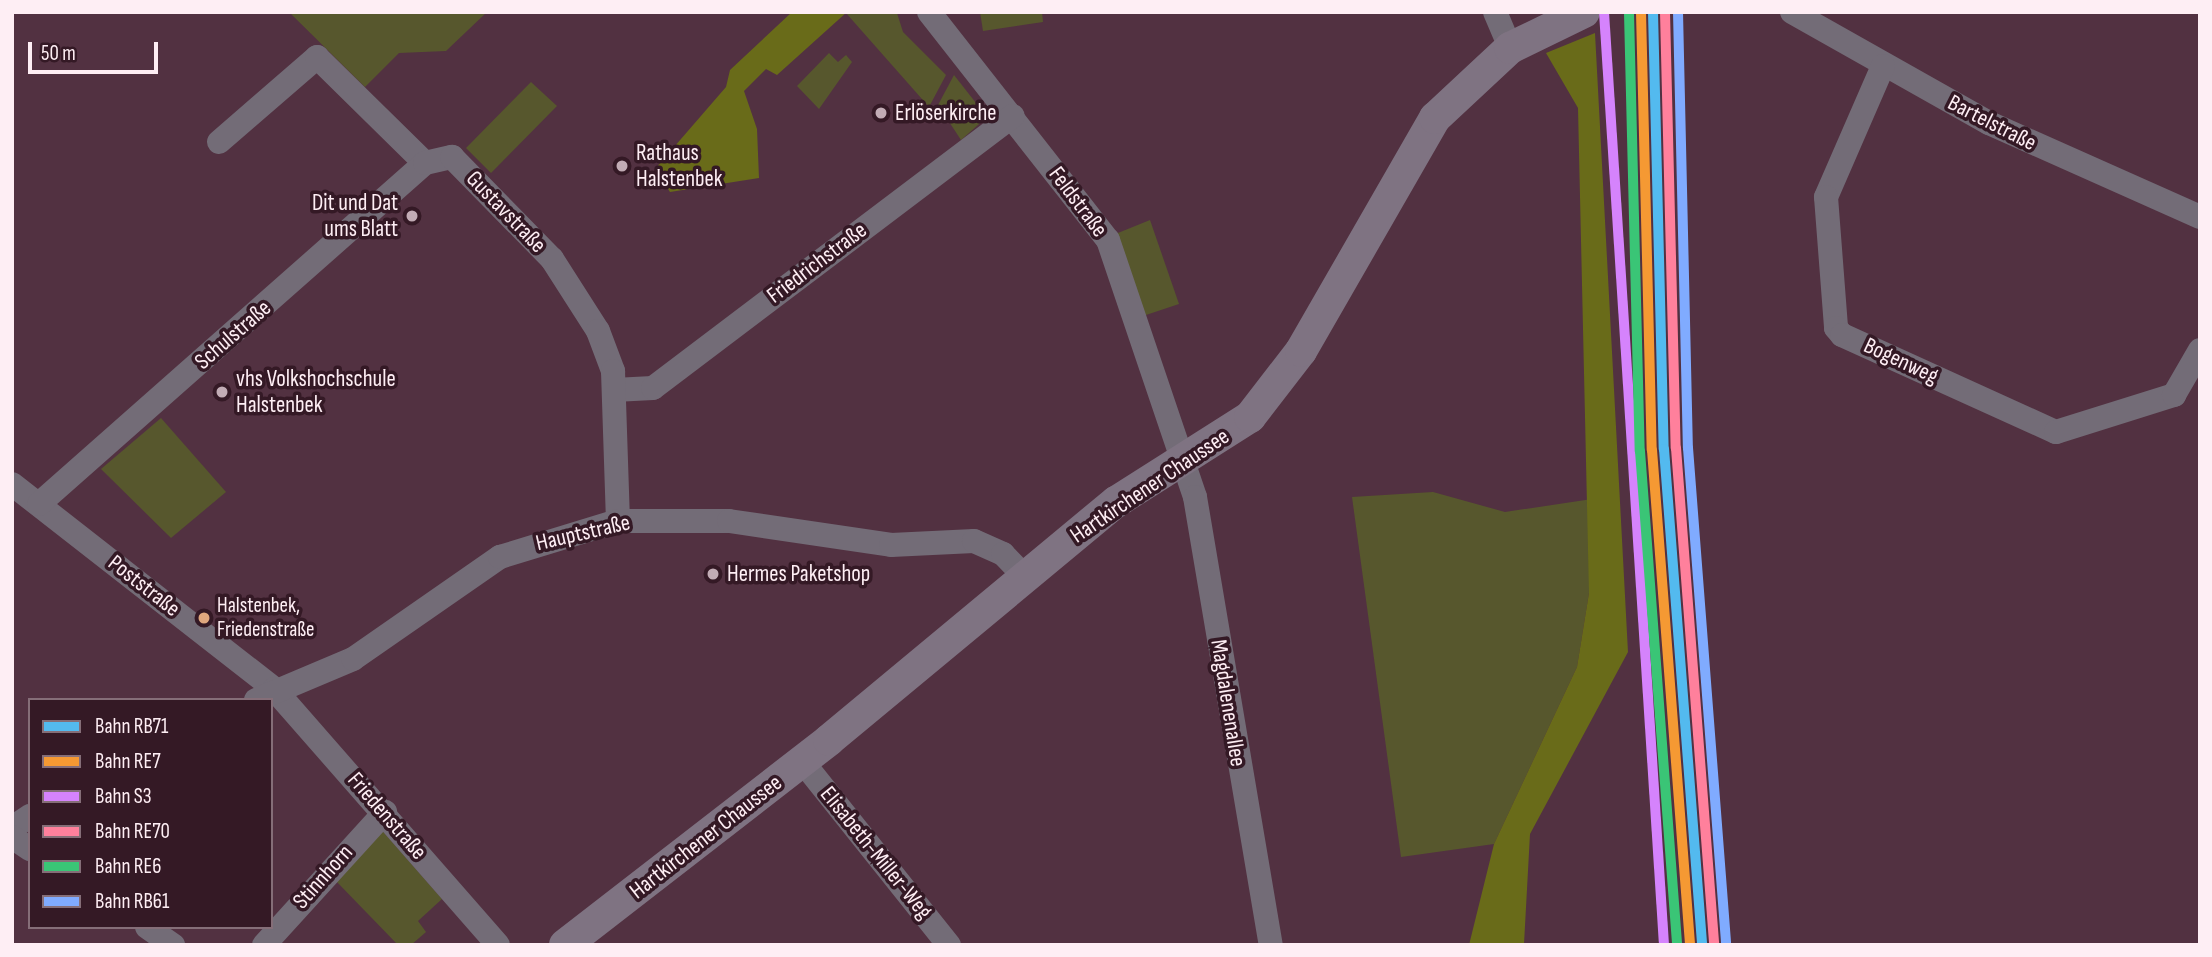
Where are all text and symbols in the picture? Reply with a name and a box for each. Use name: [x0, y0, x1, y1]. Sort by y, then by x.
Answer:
scale bar: [32, 28, 161, 72]
text: 50 m: [41, 41, 76, 66]
street label: Bartelstraße: [1943, 89, 2041, 157]
place label: Erlöserkirche: [895, 99, 997, 127]
marker: Erlöserkirche: [873, 105, 889, 121]
place label: Rathaus Halstenbek: [636, 139, 723, 193]
marker: Rathaus Halstenbek: [614, 158, 630, 174]
street label: Feldstraße: [1043, 161, 1113, 243]
street label: Gustavstraße: [460, 165, 552, 259]
place label: Dit und Dat ums Blatt: [312, 189, 398, 243]
marker: Dit und Dat ums Blatt: [404, 208, 420, 224]
street label: Friedrichstraße: [762, 217, 872, 309]
street label: Schulstraße: [189, 294, 277, 376]
street label: Bogenweg: [1859, 332, 1943, 390]
place label: vhs Volkshochschule Halstenbek: [236, 365, 396, 419]
marker: vhs Volkshochschule Halstenbek: [214, 384, 230, 400]
street label: Hartkirchener Chaussee: [1065, 423, 1235, 549]
street label: Hauptstraße: [533, 509, 633, 557]
street label: Poststraße: [103, 549, 185, 623]
place label: Hermes Paketshop: [727, 560, 870, 588]
marker: Hermes Paketshop: [705, 566, 721, 582]
place label: Halstenbek, Friedenstraße: [217, 593, 314, 643]
marker: Halstenbek, Friedenstraße: [197, 611, 211, 625]
street label: Magdalenenallee: [1204, 637, 1252, 769]
legend: [28, 698, 273, 929]
text: Bahn RB71: [95, 714, 168, 739]
text: Bahn RE7: [95, 749, 161, 774]
street label: Friedenstraße: [342, 767, 432, 865]
street label: Hartkirchener Chaussee: [624, 769, 788, 905]
street label: Elisabeth-Miller-Weg: [814, 781, 938, 925]
text: Bahn S3: [95, 784, 152, 809]
text: Bahn RE70: [95, 819, 170, 844]
street label: Stinnhorn: [287, 839, 359, 915]
text: Bahn RE6: [95, 854, 161, 879]
text: Bahn RB61: [95, 889, 169, 914]

